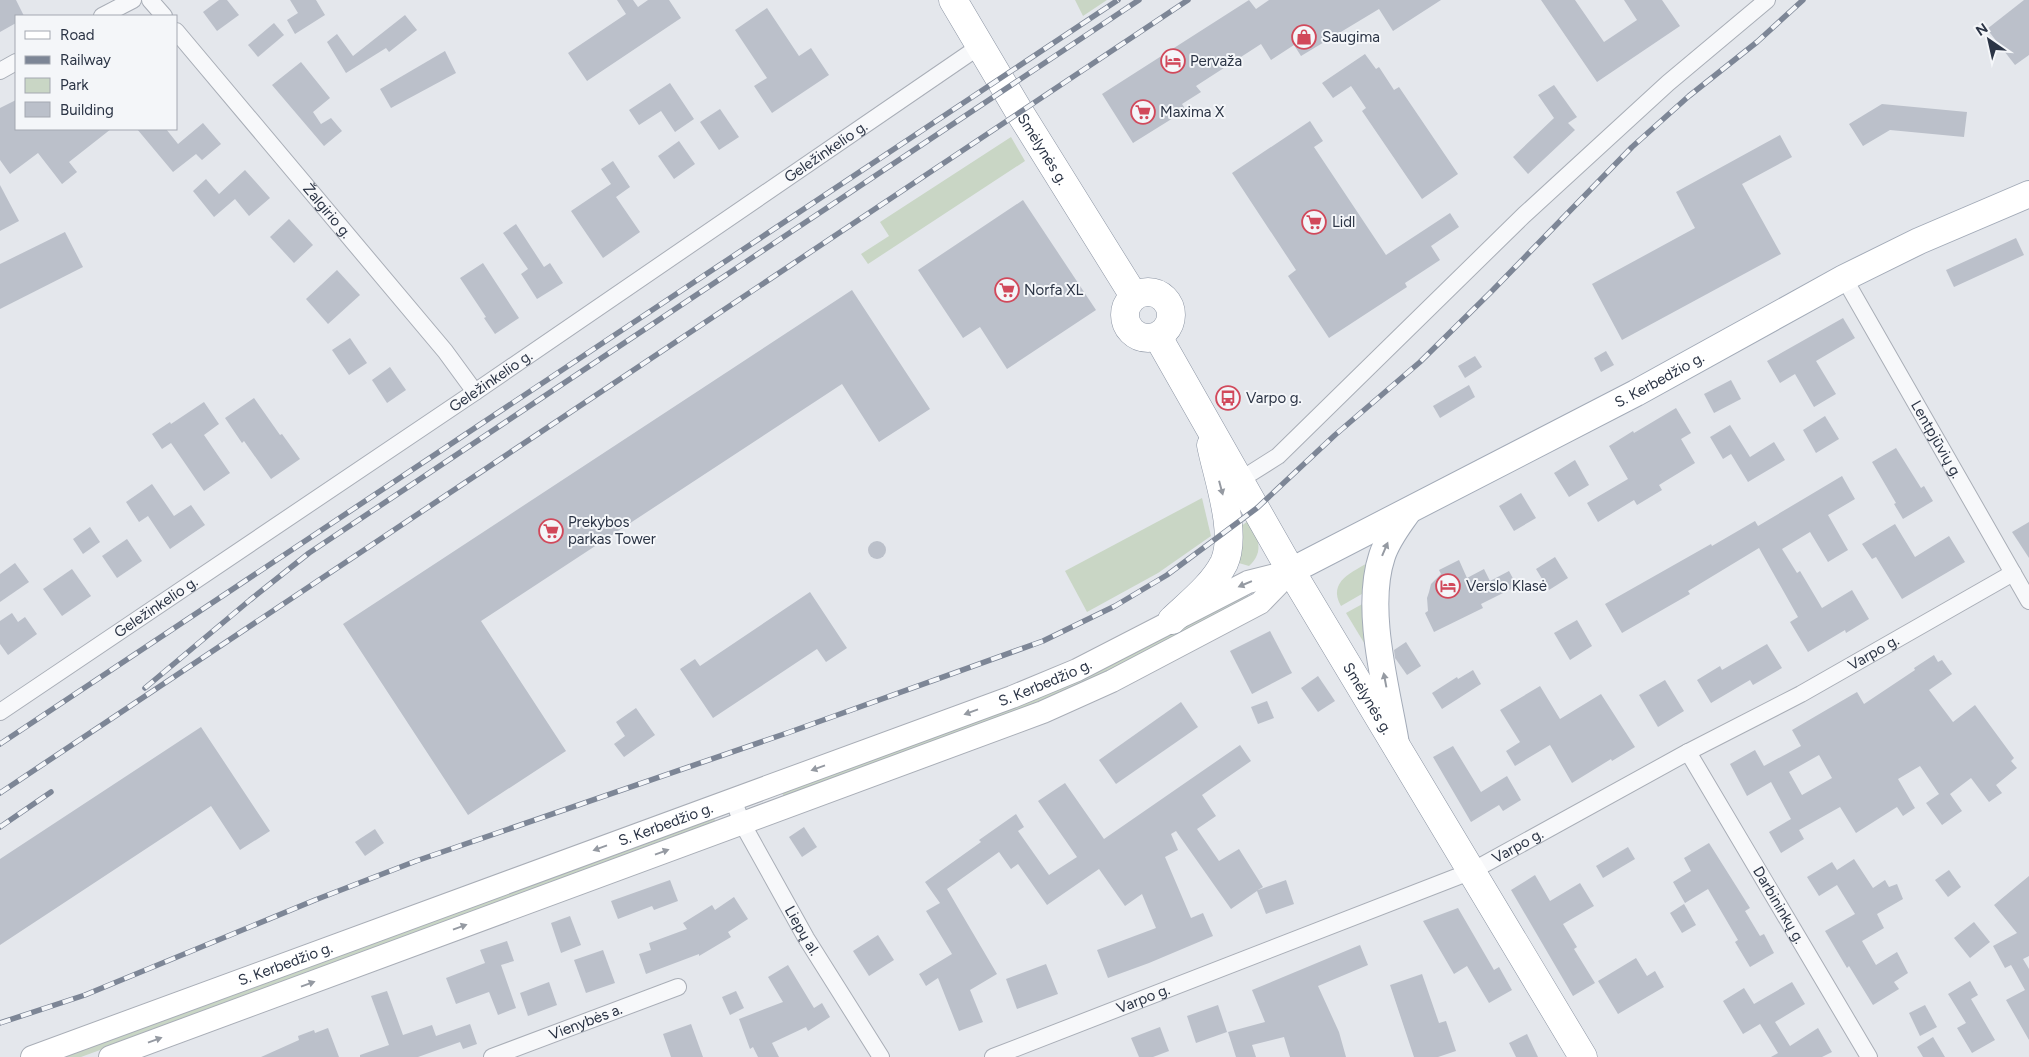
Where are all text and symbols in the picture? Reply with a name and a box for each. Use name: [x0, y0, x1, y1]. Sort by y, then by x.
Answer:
legend: [15, 15, 178, 130]
north arrow: [1964, 15, 2014, 65]
text: N: [1973, 20, 1991, 40]
shop icon: Saugima: [1291, 24, 1317, 50]
text: Road: [60, 26, 95, 44]
place label: Saugima: [1322, 28, 1380, 46]
hotel icon: Pervaža: [1160, 48, 1186, 74]
text: Railway: [60, 51, 111, 69]
place label: Pervaža: [1190, 52, 1242, 70]
text: Park: [60, 76, 89, 94]
supermarket icon: Maxima X: [1130, 99, 1156, 125]
text: Building: [60, 101, 114, 119]
place label: Maxima X: [1160, 103, 1225, 121]
street label: Smėlynės g.: [1014, 110, 1072, 188]
street label: Geležinkelio g.: [781, 117, 871, 186]
street label: Žalgirio g.: [299, 180, 355, 242]
supermarket icon: Lidl: [1301, 209, 1327, 235]
place label: Lidl: [1332, 213, 1355, 231]
supermarket icon: Norfa XL: [994, 277, 1020, 303]
place label: Norfa XL: [1024, 281, 1083, 299]
street label: Geležinkelio g.: [446, 346, 536, 416]
street label: S. Kerbedžio g.: [1612, 348, 1707, 412]
bus stop icon: Varpo g.: [1215, 385, 1241, 411]
place label: Varpo g.: [1246, 389, 1302, 407]
street label: Lentpjūvių g.: [1907, 397, 1966, 481]
one-way arrow: [1217, 481, 1225, 496]
place label: Prekybos parkas Tower: [568, 513, 656, 548]
supermarket icon: Prekybos parkas Tower: [538, 518, 564, 544]
one-way arrow: [1381, 542, 1389, 556]
street label: Geležinkelio g.: [111, 572, 201, 641]
hotel icon: Verslo Klasė: [1435, 573, 1461, 599]
place label: Verslo Klasė: [1466, 577, 1547, 595]
one-way arrow: [1238, 581, 1252, 589]
street label: Varpo g.: [1845, 631, 1902, 674]
street label: S. Kerbedžio g.: [996, 655, 1095, 710]
street label: Smėlynės g.: [1339, 659, 1396, 738]
one-way arrow: [1381, 673, 1389, 688]
one-way arrow: [963, 709, 978, 716]
one-way arrow: [811, 765, 826, 772]
street label: S. Kerbedžio g.: [616, 799, 715, 850]
street label: Varpo g.: [1489, 824, 1546, 867]
one-way arrow: [592, 844, 607, 852]
one-way arrow: [655, 848, 670, 856]
street label: Darbininkų g.: [1749, 863, 1809, 947]
street label: Liepų al.: [781, 903, 824, 959]
one-way arrow: [453, 923, 468, 931]
street label: S. Kerbedžio g.: [236, 938, 335, 989]
one-way arrow: [301, 980, 316, 988]
street label: Varpo g.: [1114, 980, 1172, 1017]
street label: Vienybės a.: [546, 1000, 625, 1044]
one-way arrow: [148, 1036, 163, 1043]

